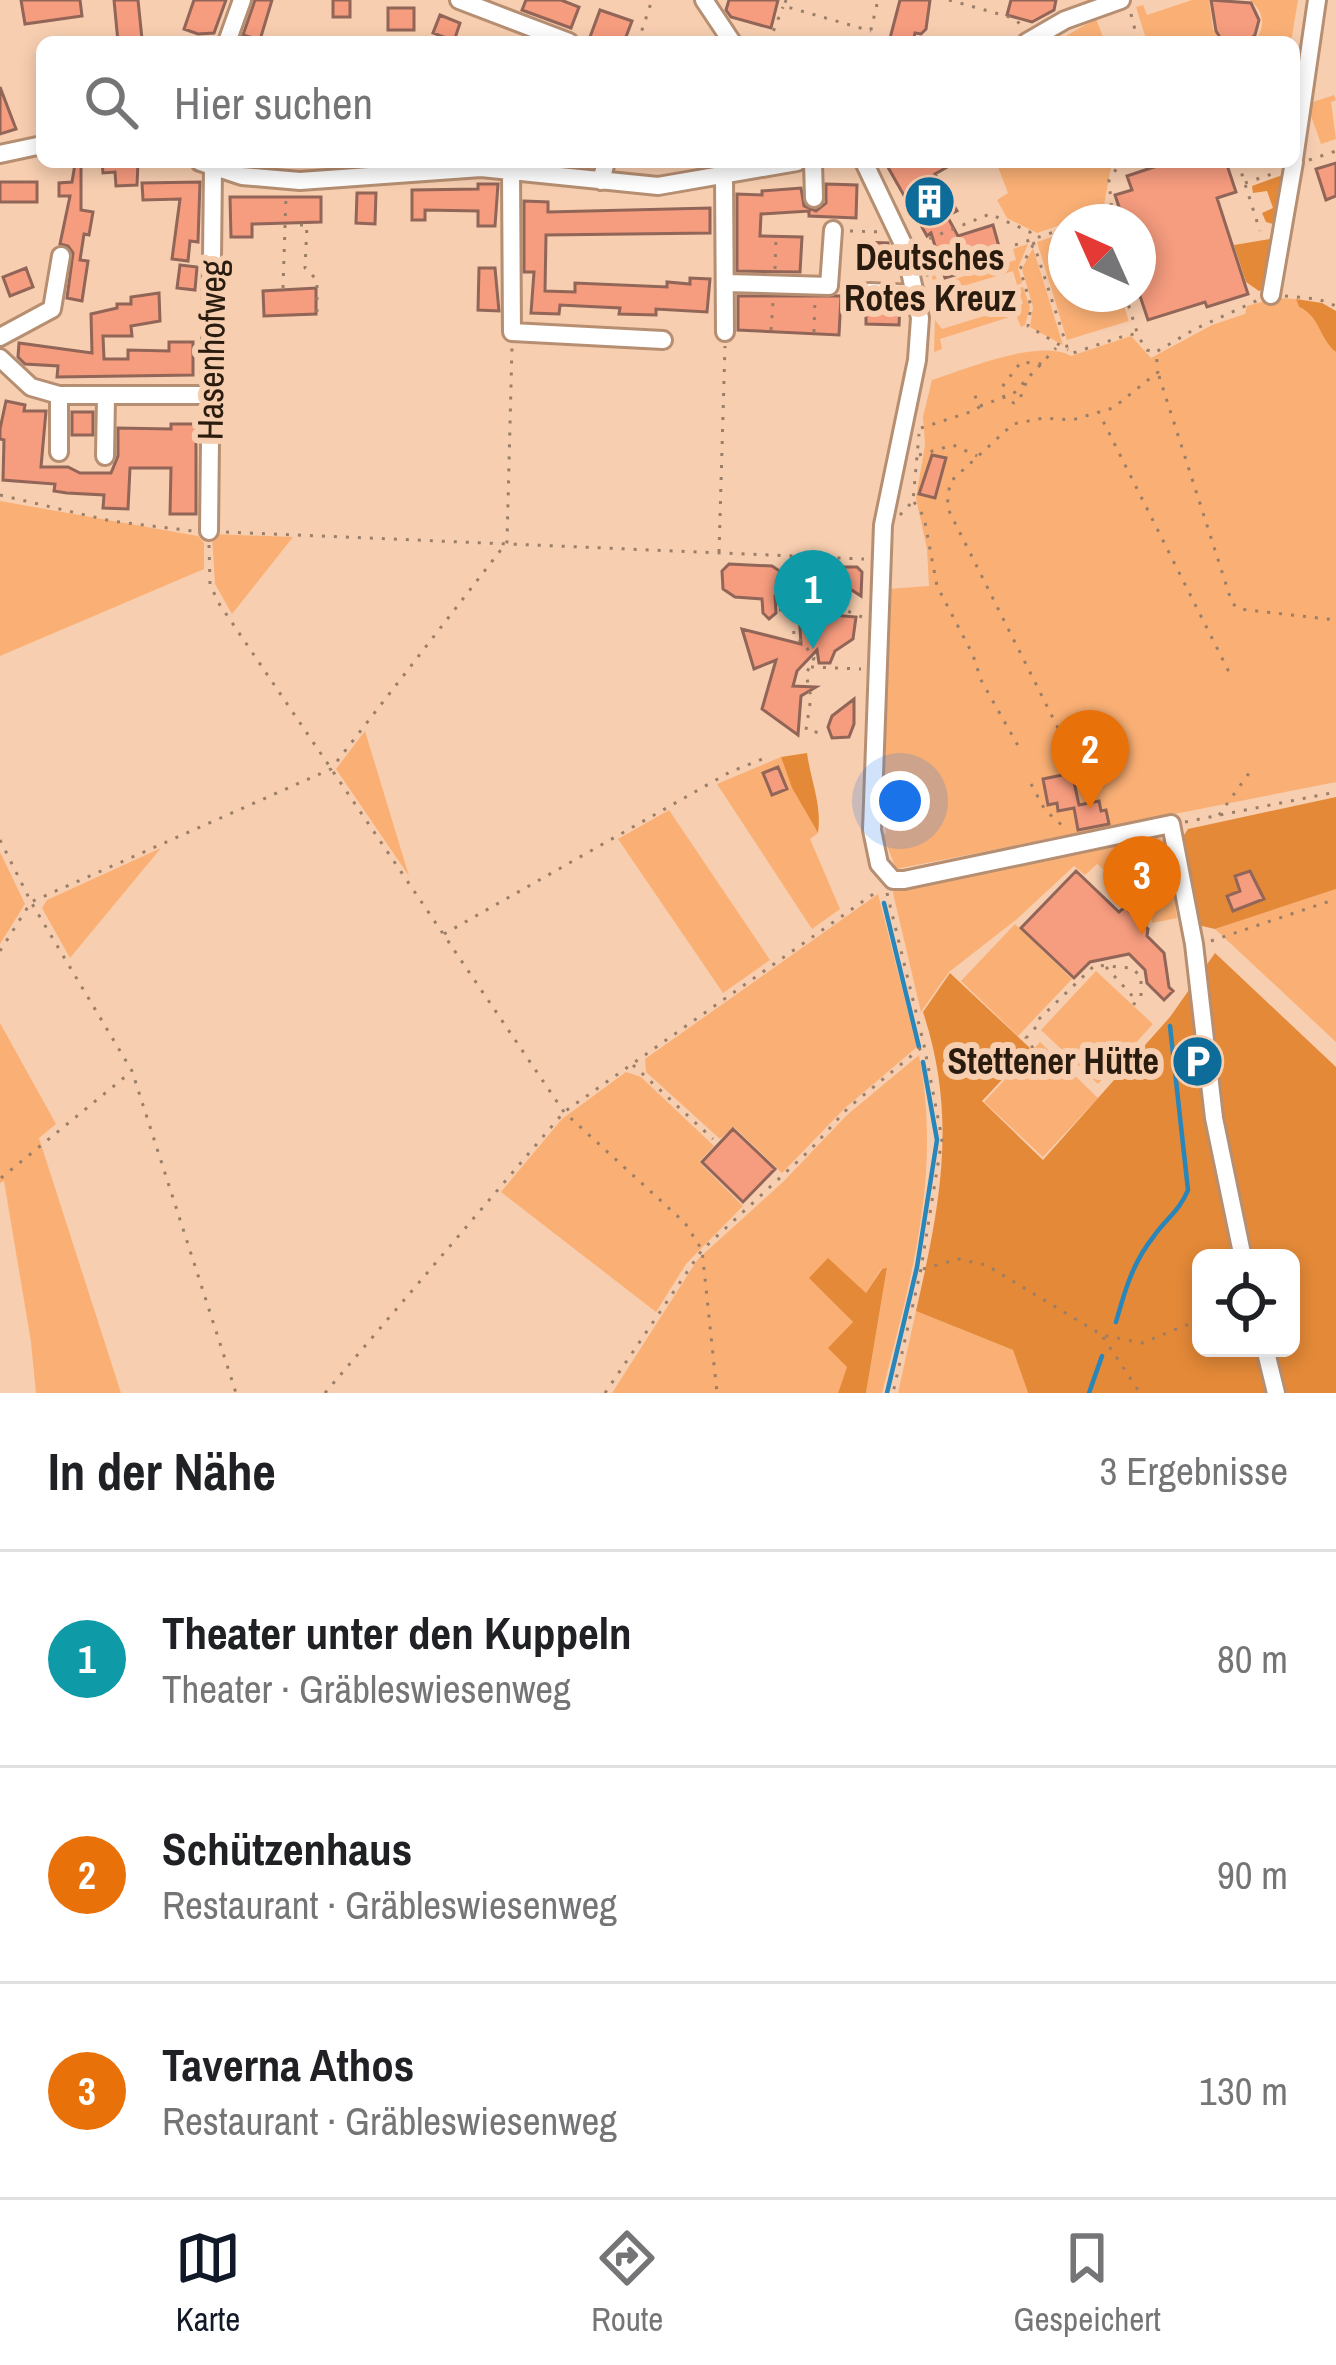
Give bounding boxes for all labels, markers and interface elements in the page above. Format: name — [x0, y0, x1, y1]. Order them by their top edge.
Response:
search box — [36, 36, 1300, 168]
icon: search — [78, 69, 144, 135]
text: Hier suchen — [174, 72, 373, 133]
building icon: Deutsches Rotes Kreuz — [902, 174, 958, 230]
north arrow — [1048, 204, 1156, 312]
place label: Deutsches Rotes Kreuz — [844, 233, 1016, 322]
street label: Hasenhofweg — [185, 259, 237, 441]
pin: 1 — [774, 550, 852, 649]
pin: 2 — [1051, 710, 1129, 809]
your location — [870, 771, 930, 831]
pin: 3 — [1103, 836, 1181, 935]
parking icon: Stettener Hütte — [1170, 1033, 1226, 1089]
place label: Stettener Hütte — [947, 1037, 1159, 1085]
map controls — [1192, 1249, 1300, 1357]
button: locate — [1192, 1249, 1300, 1357]
text: In der Nähe — [48, 1437, 276, 1506]
text: 3 Ergebnisse — [1100, 1445, 1288, 1497]
text: Theater unter den Kuppeln — [162, 1602, 632, 1663]
text: 1 — [78, 1633, 96, 1685]
text: 80 m — [1217, 1633, 1288, 1685]
text: Theater · Gräbleswiesenweg — [162, 1663, 571, 1715]
text: Schützenhaus — [162, 1818, 412, 1879]
text: 2 — [78, 1849, 96, 1901]
text: 90 m — [1217, 1849, 1288, 1901]
text: Restaurant · Gräbleswiesenweg — [162, 1879, 617, 1931]
text: Taverna Athos — [162, 2034, 414, 2095]
text: 3 — [78, 2065, 96, 2117]
text: 130 m — [1199, 2065, 1288, 2117]
text: Restaurant · Gräbleswiesenweg — [162, 2095, 617, 2147]
tab: Karte — [175, 2225, 241, 2341]
tab: Route — [591, 2225, 663, 2341]
tab: Gespeichert — [1013, 2225, 1161, 2341]

